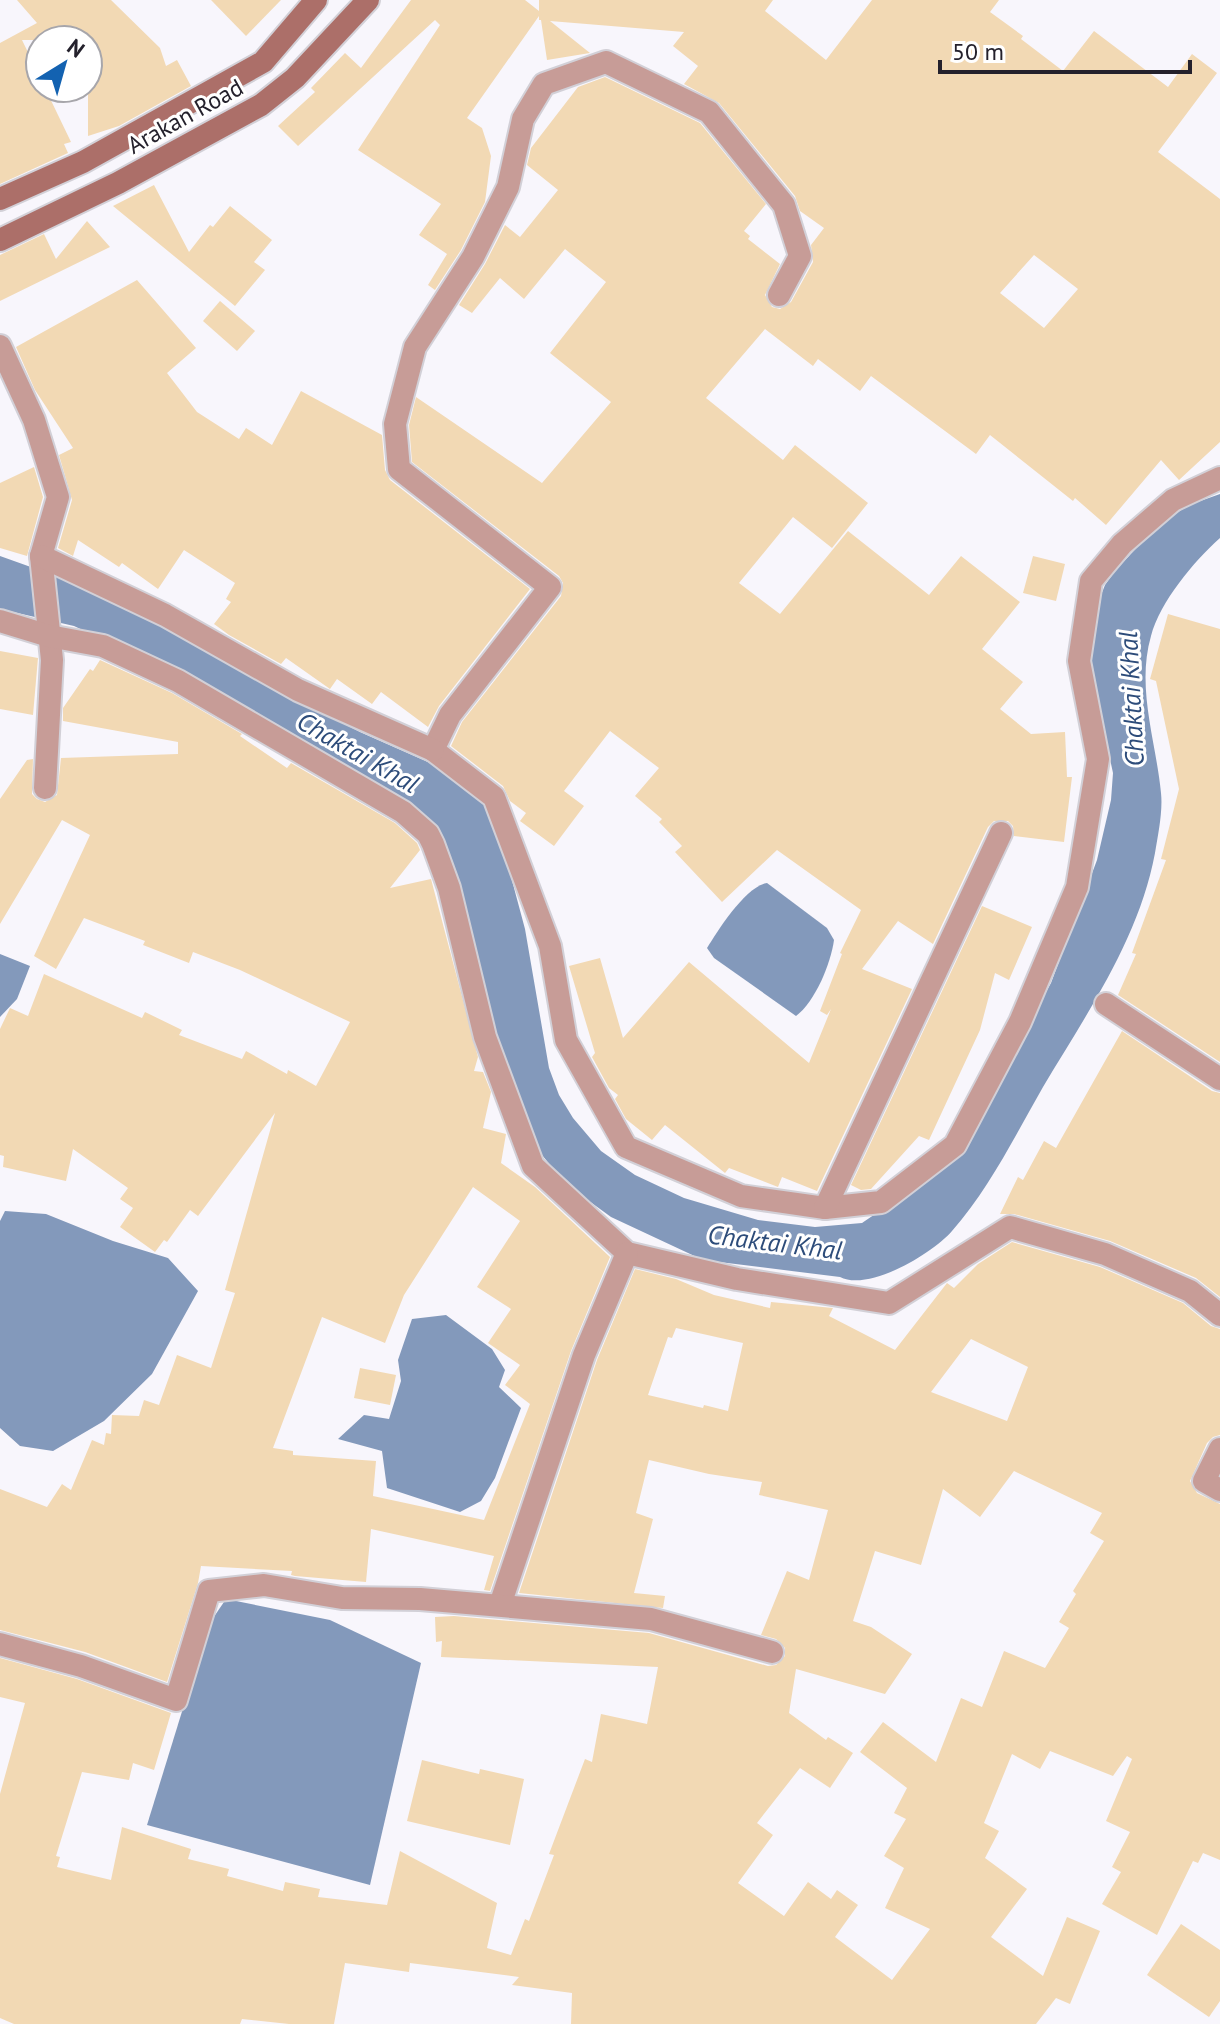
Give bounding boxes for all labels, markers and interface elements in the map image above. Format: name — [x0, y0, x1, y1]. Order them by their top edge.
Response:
north arrow — [24, 24, 104, 104]
scale bar — [940, 24, 1190, 74]
text: N — [62, 32, 90, 64]
text: 50 m — [952, 36, 1004, 67]
street label: Arakan Road — [122, 71, 248, 161]
water label: Chaktai Khal — [1111, 631, 1151, 767]
water label: Chaktai Khal — [291, 704, 425, 800]
water label: Chaktai Khal — [706, 1217, 844, 1267]

